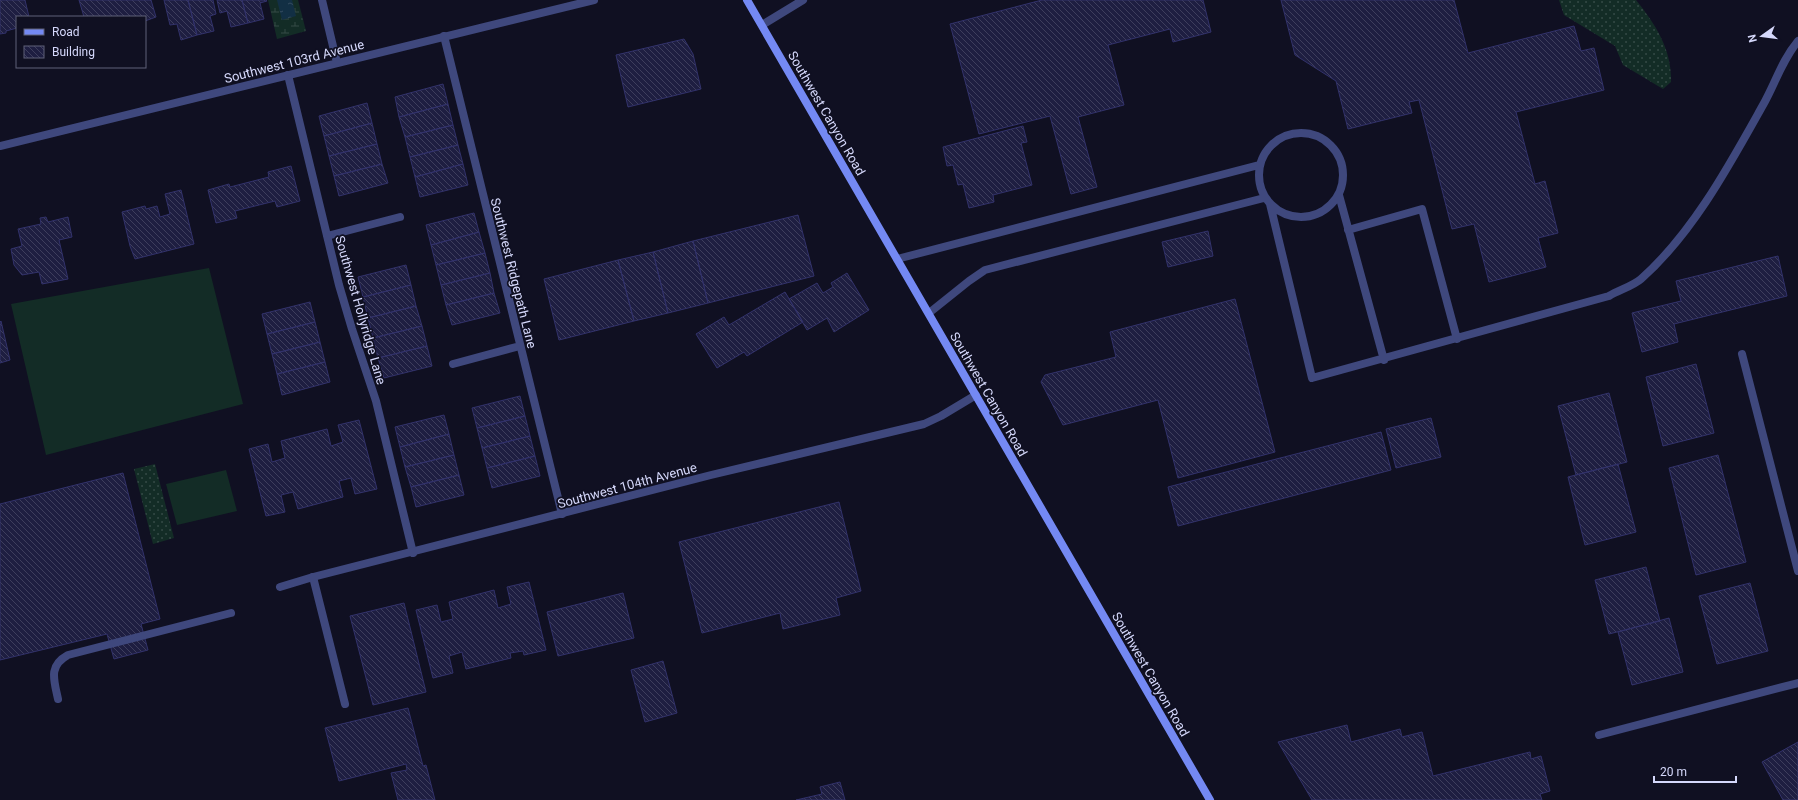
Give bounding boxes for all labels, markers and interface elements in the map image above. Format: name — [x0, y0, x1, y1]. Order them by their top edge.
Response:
legend — [16, 16, 146, 68]
north arrow — [1742, 16, 1782, 56]
text: Road — [52, 25, 80, 39]
text: N — [1745, 33, 1760, 44]
street label: Southwest 103rd Avenue — [223, 37, 366, 86]
text: Building — [52, 45, 95, 59]
street label: Southwest Canyon Road — [785, 48, 868, 178]
street label: Southwest Ridgepath Lane — [488, 196, 539, 350]
street label: Southwest Hollyridge Lane — [332, 234, 389, 386]
street label: Southwest Canyon Road — [947, 329, 1030, 459]
street label: Southwest 104th Avenue — [556, 460, 699, 511]
street label: Southwest Canyon Road — [1109, 609, 1192, 739]
scale bar — [1654, 758, 1736, 784]
text: 20 m — [1660, 765, 1687, 779]

